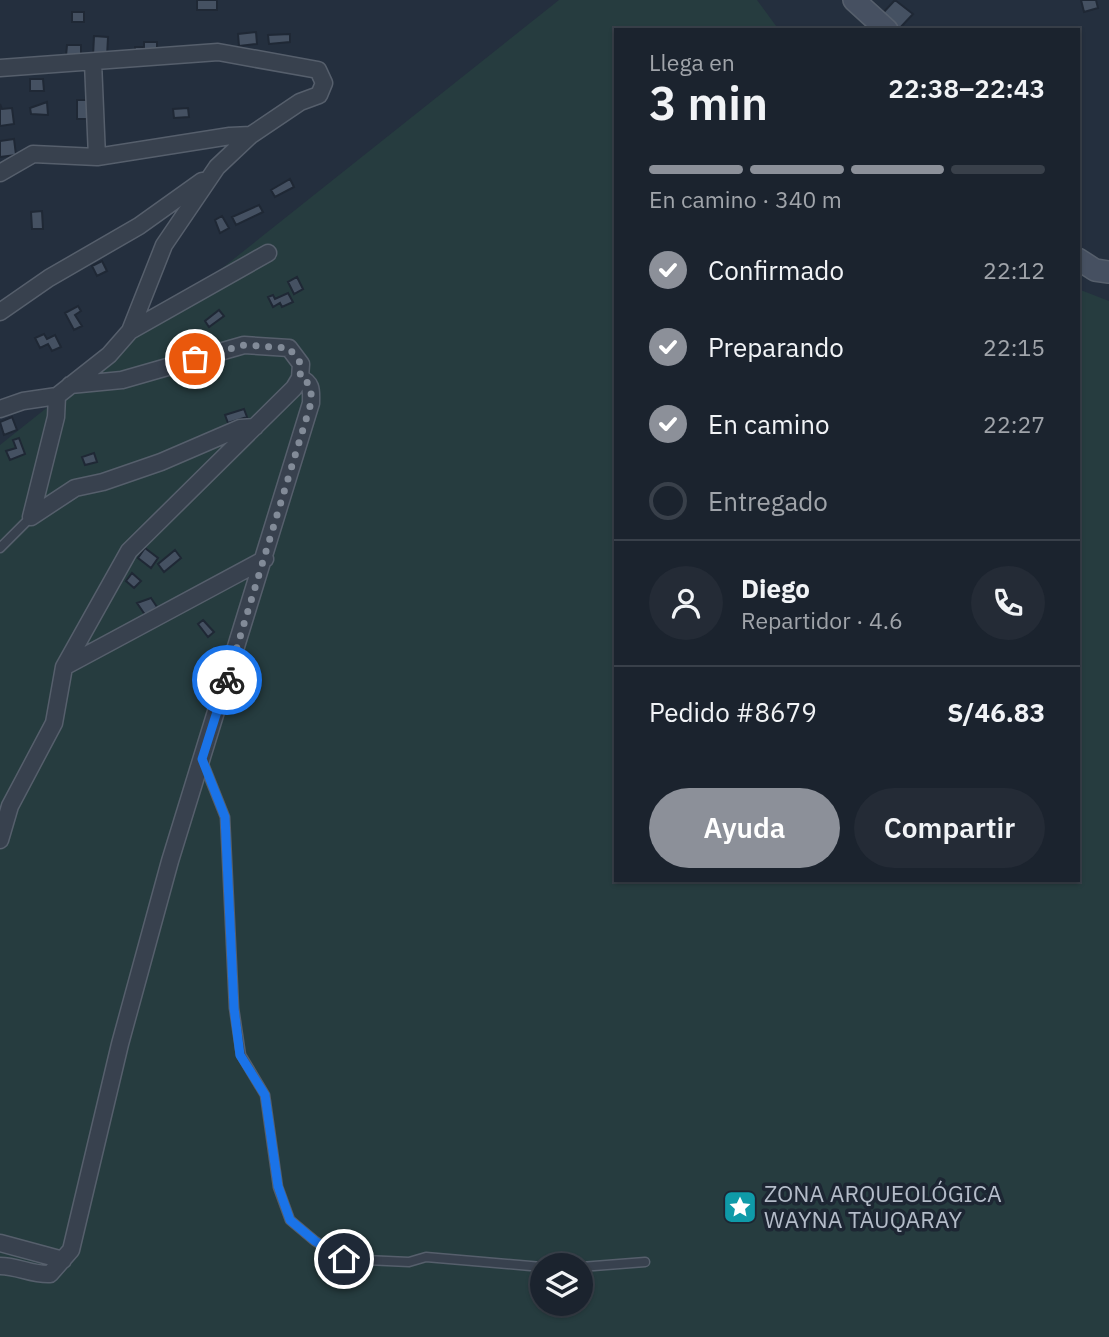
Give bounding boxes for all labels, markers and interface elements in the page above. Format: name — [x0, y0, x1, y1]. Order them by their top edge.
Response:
text: Llega en — [649, 47, 735, 77]
text: 22:38–22:43 — [888, 71, 1045, 105]
text: 3 min — [649, 73, 768, 133]
text: En camino · 340 m — [649, 184, 842, 214]
icon: check — [649, 251, 687, 289]
text: Confirmado — [708, 253, 844, 287]
text: 22:12 — [983, 255, 1045, 285]
icon: check — [649, 328, 687, 366]
pin — [165, 329, 225, 389]
text: Preparando — [708, 330, 844, 364]
text: 22:15 — [983, 332, 1045, 362]
icon: bag — [176, 340, 214, 378]
icon: check — [649, 405, 687, 443]
text: En camino — [708, 407, 830, 441]
text: 22:27 — [983, 409, 1045, 439]
text: Entregado — [708, 484, 828, 518]
button: person — [649, 566, 723, 640]
button: phone — [971, 566, 1045, 640]
text: Diego — [741, 571, 810, 605]
text: Repartidor · 4.6 — [741, 605, 903, 635]
courier — [192, 645, 262, 715]
icon: bike — [208, 661, 246, 699]
text: Pedido #8679 — [649, 695, 817, 729]
text: S/46.83 — [947, 695, 1045, 729]
button: Ayuda — [649, 788, 840, 868]
button: Compartir — [854, 788, 1045, 868]
place label: ZONA ARQUEOLÓGICA WAYNA TAUQARAY — [764, 1178, 1002, 1234]
place icon: ZONA ARQUEOLÓGICA WAYNA TAUQARAY — [721, 1188, 759, 1226]
pin — [314, 1229, 374, 1289]
icon: home — [325, 1240, 363, 1278]
map controls — [530, 1253, 593, 1316]
button: layers — [530, 1253, 593, 1316]

